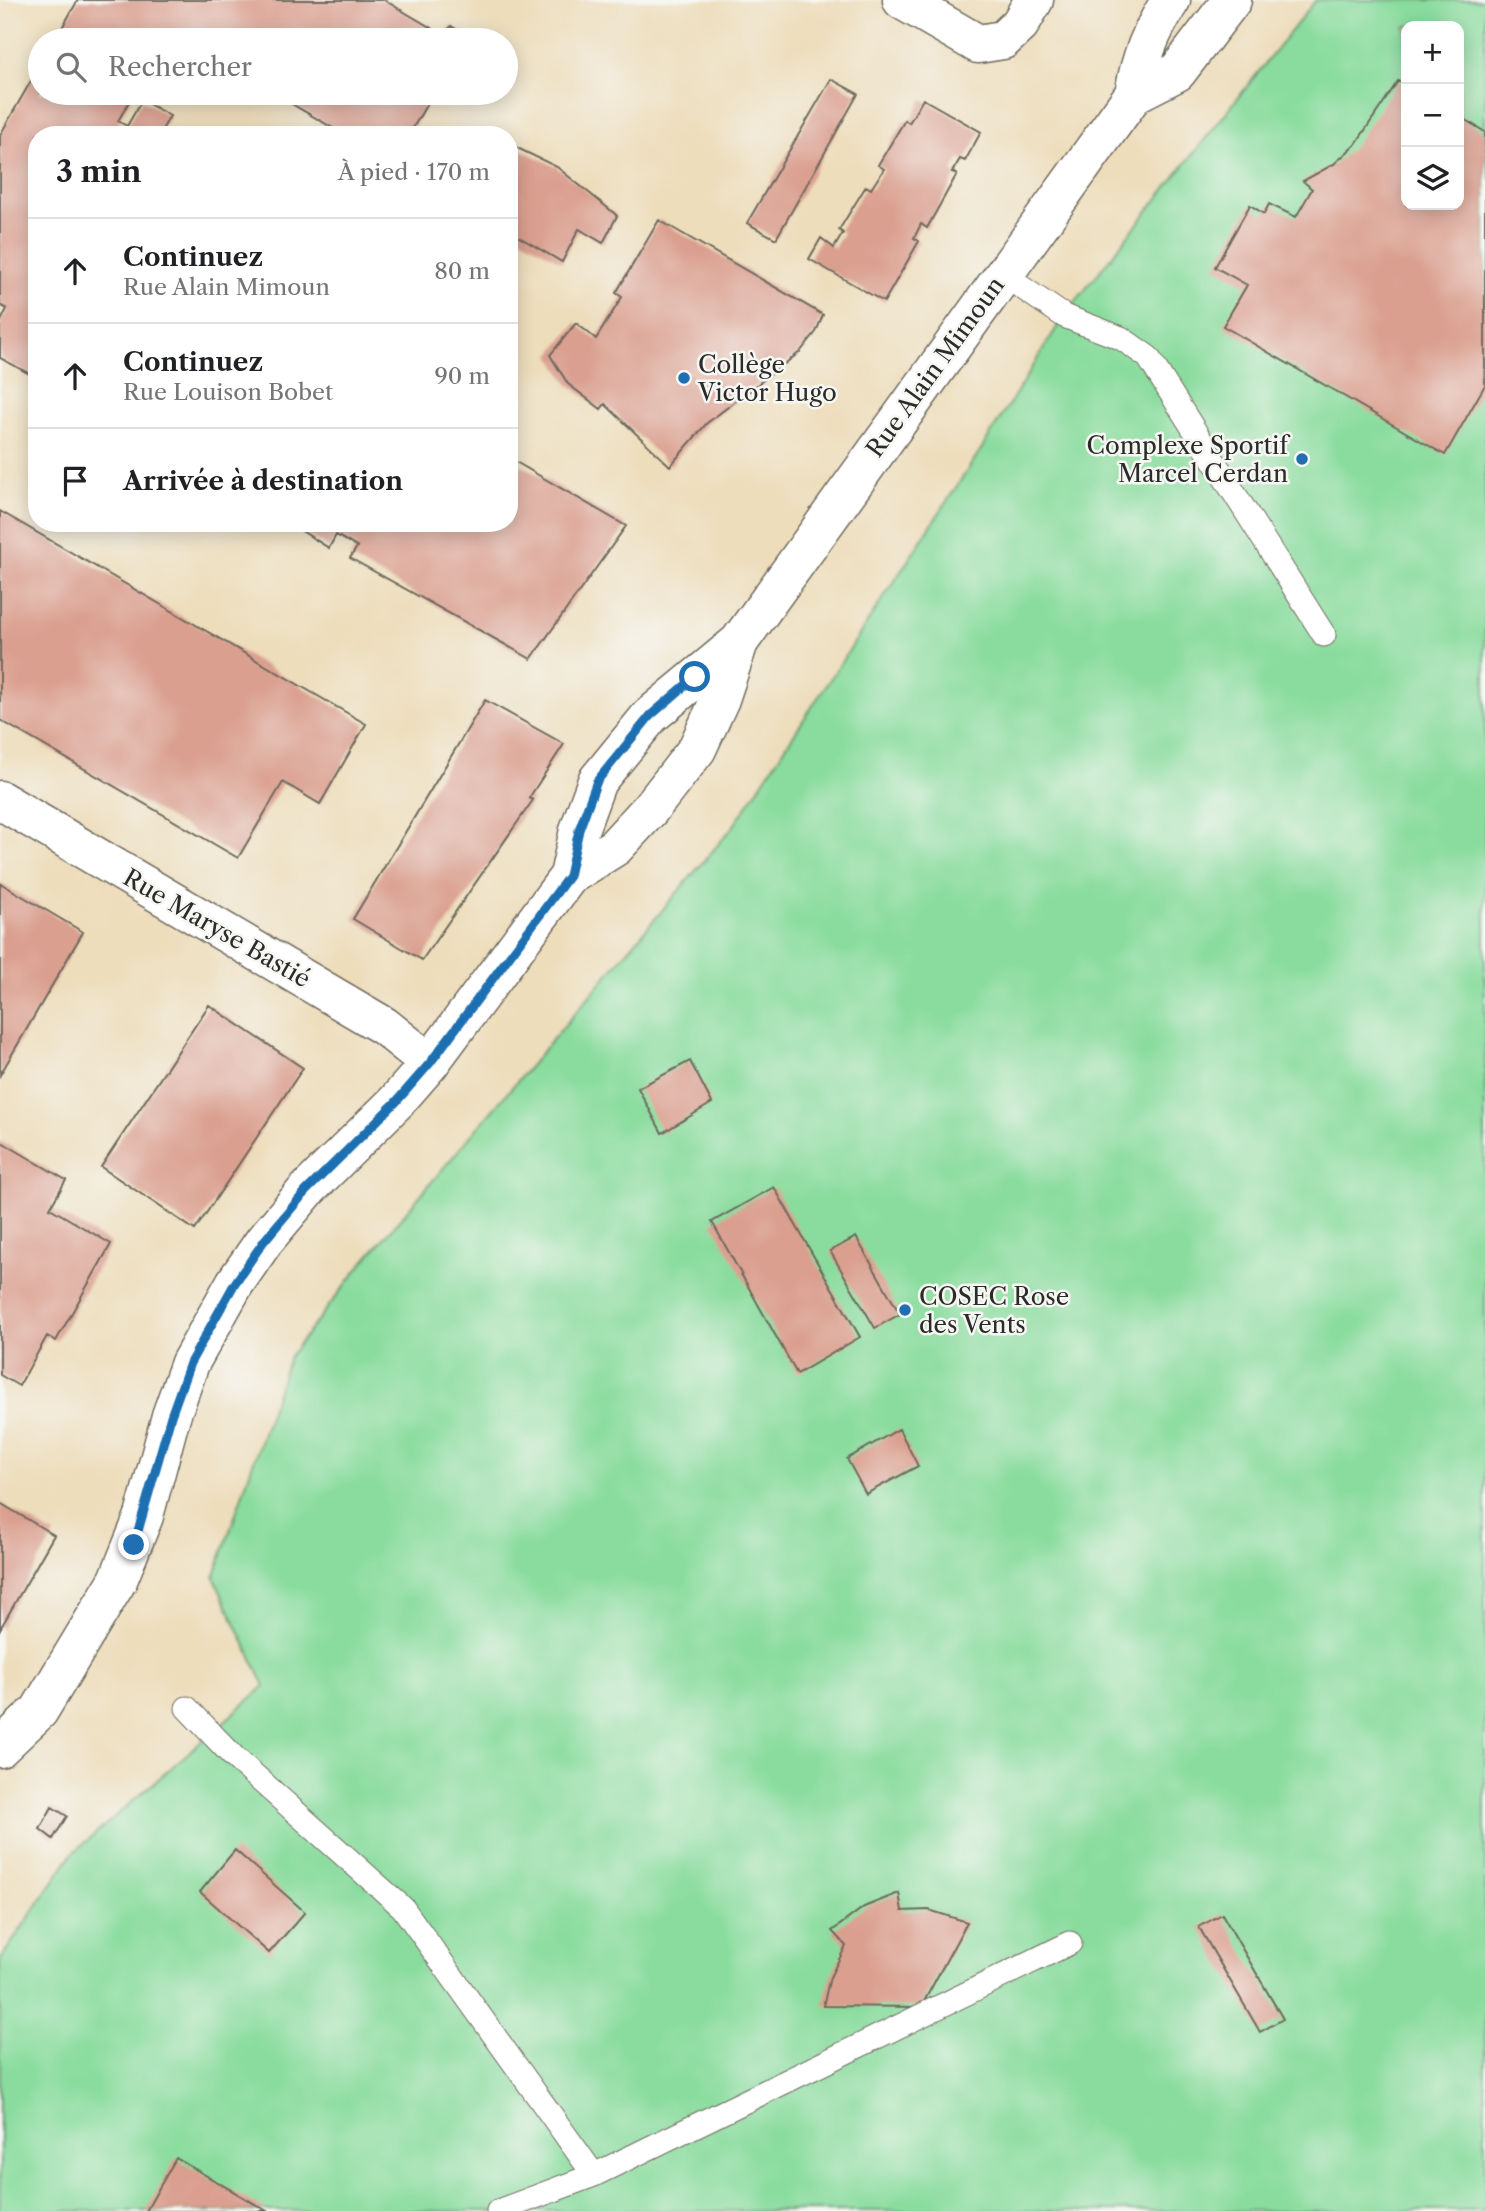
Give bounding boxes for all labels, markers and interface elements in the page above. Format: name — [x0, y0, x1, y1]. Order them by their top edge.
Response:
map controls — [1401, 21, 1464, 210]
button: + — [1401, 21, 1464, 84]
search box — [28, 28, 518, 105]
icon: search — [52, 48, 90, 86]
text: Rechercher — [108, 51, 252, 83]
button: − — [1401, 84, 1464, 147]
button: layers — [1401, 147, 1464, 210]
text: 3 min — [56, 153, 142, 190]
text: À pied · 170 m — [338, 158, 490, 186]
text: Continuez — [123, 241, 263, 273]
icon: ahead — [56, 252, 94, 290]
text: 80 m — [434, 257, 490, 285]
street label: Rue Alain Mimoun — [860, 271, 1010, 463]
text: Rue Alain Mimoun — [123, 273, 330, 301]
text: Continuez — [123, 346, 263, 378]
place label: Collège Victor Hugo — [697, 350, 837, 407]
icon: ahead — [56, 357, 94, 395]
text: 90 m — [434, 362, 490, 390]
marker: Collège Victor Hugo — [676, 370, 692, 386]
text: Rue Louison Bobet — [123, 378, 333, 406]
place label: Complexe Sportif Marcel Cerdan — [1087, 431, 1290, 488]
marker: Complexe Sportif Marcel Cerdan — [1294, 451, 1310, 467]
icon: arrive — [56, 462, 94, 500]
text: Arrivée à destination — [123, 465, 403, 497]
route start — [679, 661, 710, 692]
street label: Rue Maryse Bastié — [118, 863, 316, 993]
place label: COSEC Rose des Vents — [919, 1282, 1069, 1339]
marker: COSEC Rose des Vents — [897, 1302, 913, 1318]
route end — [118, 1529, 149, 1560]

